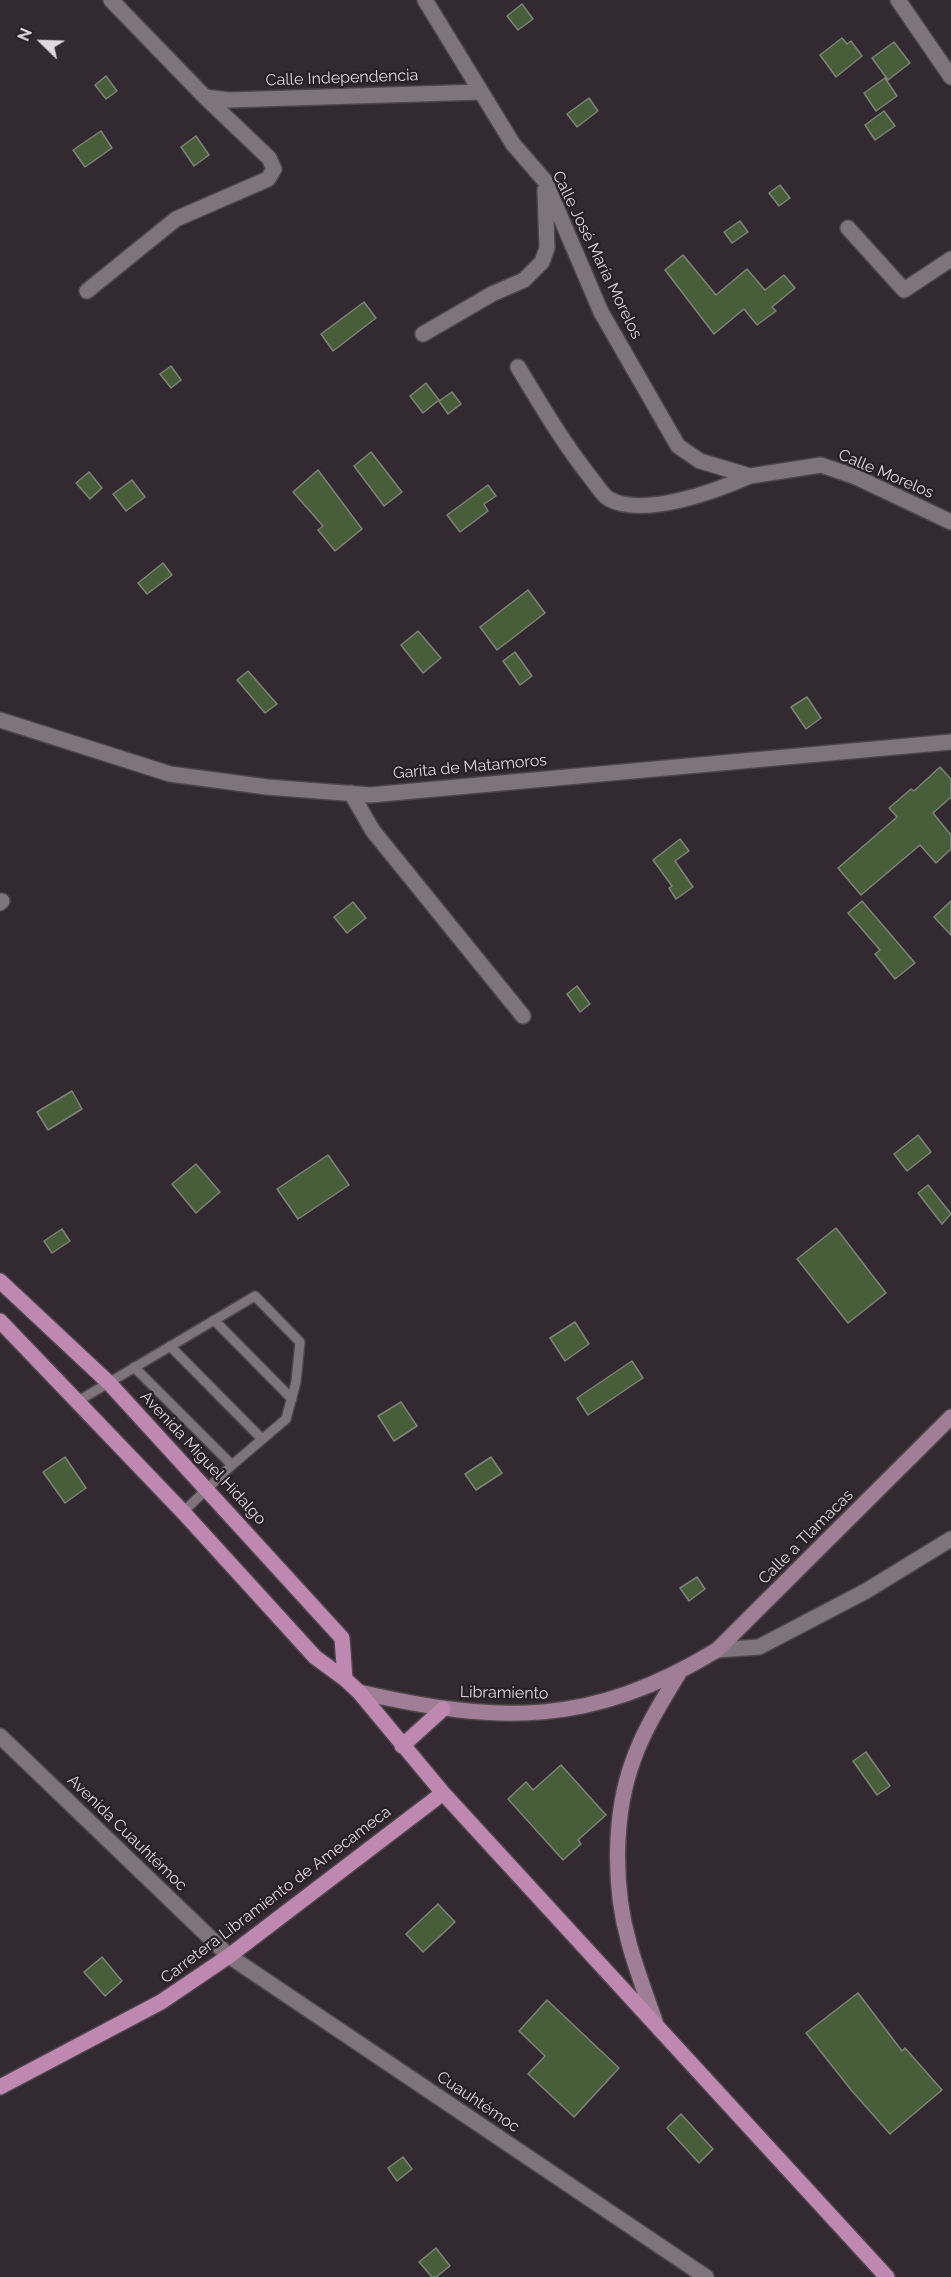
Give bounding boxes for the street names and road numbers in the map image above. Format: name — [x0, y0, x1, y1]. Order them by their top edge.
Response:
street label: Calle Independencia — [265, 66, 419, 90]
street label: Calle José María Morelos — [548, 168, 646, 342]
street label: Calle Morelos — [835, 445, 937, 503]
street label: Garita de Matamoros — [392, 751, 548, 783]
street label: Avenida Miguel Hidalgo — [136, 1387, 270, 1529]
street label: Calle a Tlamacas — [755, 1486, 857, 1588]
street label: Libramiento — [460, 1683, 548, 1703]
street label: Avenida Cuauhtémoc — [63, 1771, 191, 1895]
street label: Carretera Libramiento de Amecameca — [157, 1802, 395, 1988]
street label: Cuauhtémoc — [433, 2067, 523, 2137]

